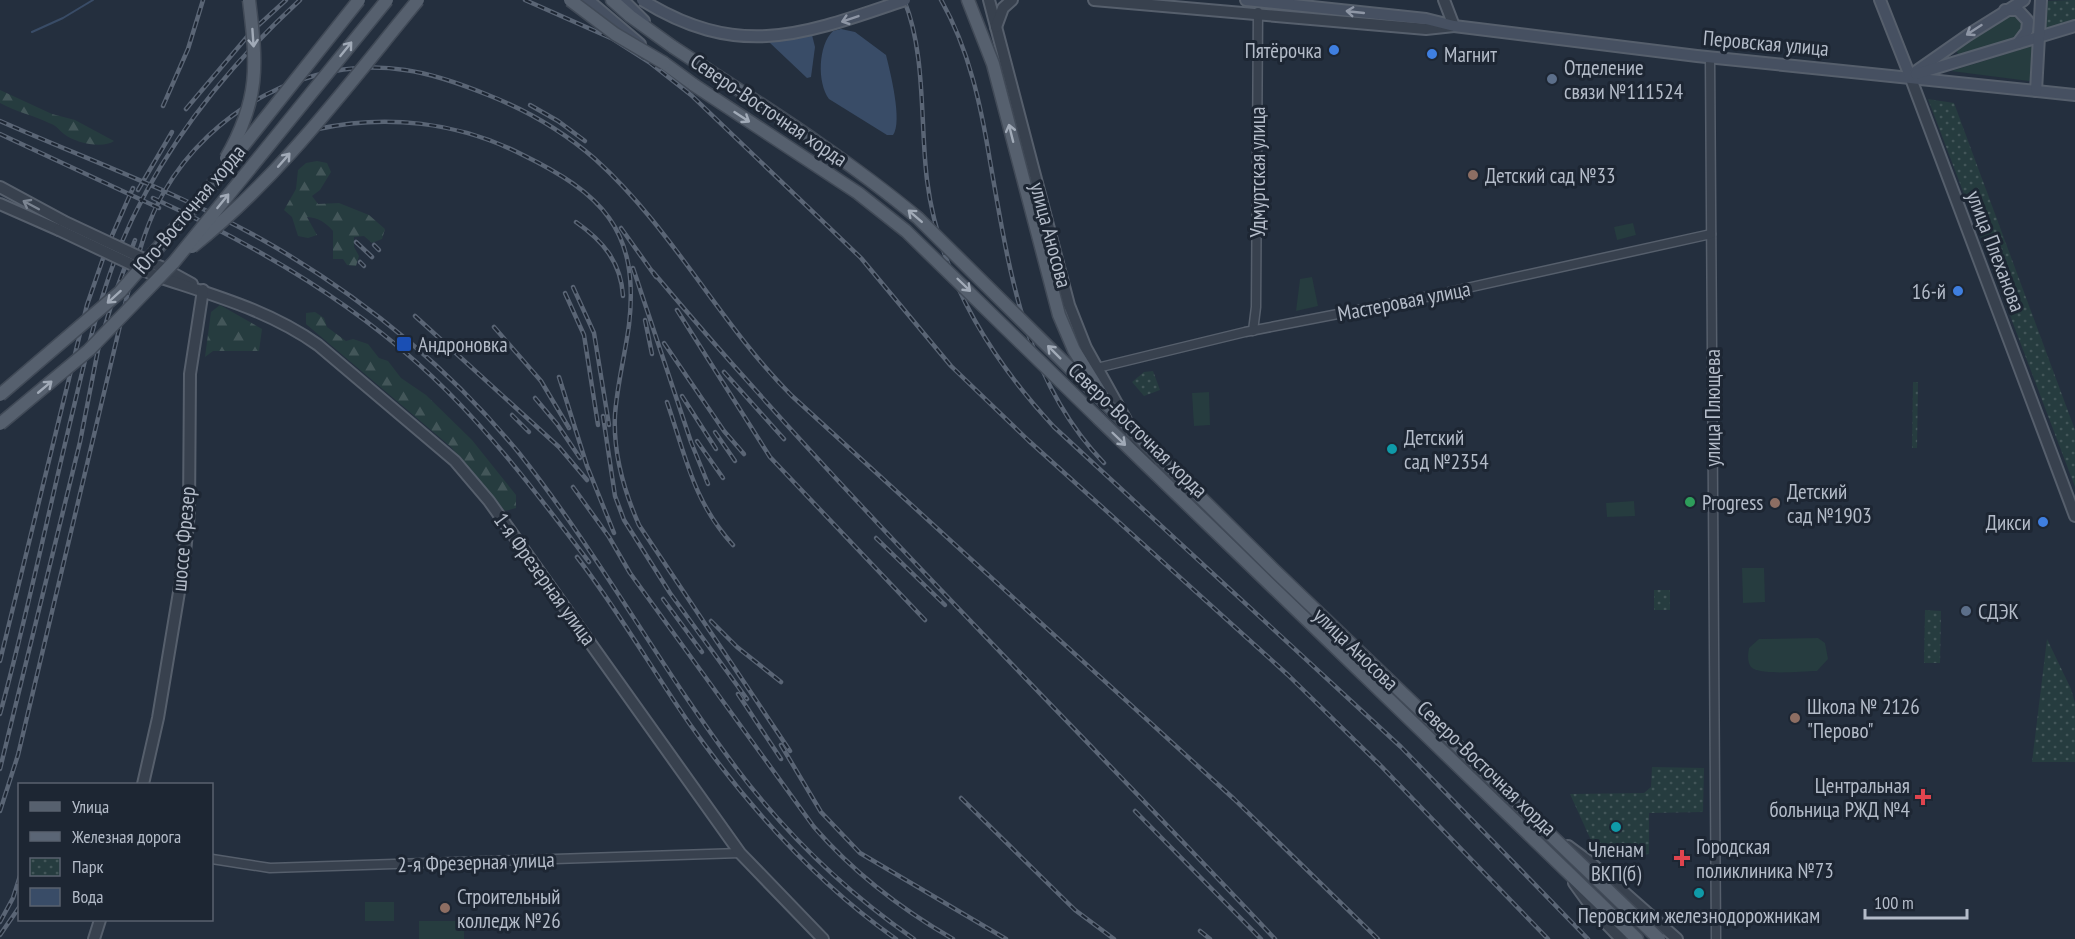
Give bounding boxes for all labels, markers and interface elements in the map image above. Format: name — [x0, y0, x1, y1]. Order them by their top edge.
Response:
one-way arrow — [1346, 6, 1366, 17]
one-way arrow — [841, 15, 860, 26]
street label: Перовская улица — [1702, 24, 1830, 62]
one-way arrow — [1966, 25, 1983, 37]
one-way arrow — [248, 27, 259, 47]
place label: Пятёрочка — [1245, 37, 1322, 64]
place label: Магнит — [1444, 41, 1497, 68]
one-way arrow — [340, 42, 353, 58]
marker: Пятёрочка — [1327, 43, 1341, 57]
marker: Магнит — [1425, 47, 1439, 61]
street label: Северо-Восточная хорда — [685, 48, 853, 172]
place label: Отделение связи №111524 — [1564, 54, 1684, 105]
marker: Отделение связи №111524 — [1545, 72, 1559, 86]
street label: Удмуртская улица — [1244, 107, 1271, 237]
one-way arrow — [733, 112, 750, 124]
one-way arrow — [1005, 123, 1017, 142]
street label: Юго-Восточная хорда — [127, 139, 251, 279]
one-way arrow — [278, 152, 291, 168]
place label: Детский сад №33 — [1485, 162, 1615, 189]
marker: Детский сад №33 — [1466, 168, 1480, 182]
street label: улица Аносова — [1024, 179, 1078, 291]
street label: улица Плеханова — [1961, 187, 2031, 315]
one-way arrow — [217, 193, 230, 209]
one-way arrow — [23, 199, 40, 211]
one-way arrow — [907, 209, 922, 223]
street label: Мастеровая улица — [1335, 275, 1473, 327]
one-way arrow — [956, 278, 971, 293]
place label: 16-й — [1912, 278, 1946, 305]
marker: 16-й — [1951, 284, 1965, 298]
one-way arrow — [106, 290, 121, 304]
place label: Андроновка — [418, 331, 508, 358]
marker: Андроновка — [395, 335, 413, 353]
one-way arrow — [1047, 344, 1062, 359]
street label: улица Плющева — [1699, 349, 1726, 467]
street label: Северо-Восточная хорда — [1063, 357, 1213, 503]
one-way arrow — [37, 380, 53, 393]
place label: Детский сад №2354 — [1404, 424, 1489, 475]
one-way arrow — [1111, 431, 1126, 446]
marker: Детский сад №2354 — [1385, 442, 1399, 456]
place label: Детский сад №1903 — [1787, 478, 1872, 529]
street label: шоссе Фрезер — [165, 485, 201, 593]
place label: Progress — [1702, 489, 1763, 516]
marker: Progress — [1683, 495, 1697, 509]
marker: Детский сад №1903 — [1768, 496, 1782, 510]
street label: 1-я Фрезерная улица — [488, 507, 602, 651]
place label: Дикси — [1986, 509, 2031, 536]
marker: Дикси — [2036, 515, 2050, 529]
place label: СДЭК — [1978, 598, 2019, 625]
street label: улица Аносова — [1308, 602, 1404, 696]
marker: СДЭК — [1959, 604, 1973, 618]
place label: Школа № 2126 "Перово" — [1807, 693, 1920, 744]
street label: Северо-Восточная хорда — [1412, 695, 1562, 841]
marker: Школа № 2126 "Перово" — [1788, 711, 1802, 725]
place label: Центральная больница РЖД №4 — [1769, 772, 1911, 823]
legend — [18, 783, 213, 921]
marker: Центральная больница РЖД №4 — [1914, 788, 1932, 806]
text: Улица — [72, 795, 109, 818]
marker: Членам ВКП(б) — [1609, 820, 1623, 834]
text: Железная дорога — [71, 825, 181, 848]
place label: Городская поликлиника №73 — [1696, 833, 1834, 884]
place label: Членам ВКП(б) — [1588, 836, 1644, 887]
street label: 2-я Фрезерная улица — [397, 846, 555, 878]
marker: Городская поликлиника №73 — [1673, 849, 1691, 867]
text: Парк — [72, 855, 103, 878]
scale bar — [1865, 882, 1967, 920]
place label: Строительный колледж №26 — [457, 883, 561, 934]
text: Вода — [72, 885, 103, 908]
marker: Перовским железнодорожникам — [1692, 886, 1706, 900]
text: 100 m — [1874, 891, 1914, 914]
marker: Строительный колледж №26 — [438, 901, 452, 915]
place label: Перовским железнодорожникам — [1578, 902, 1820, 929]

